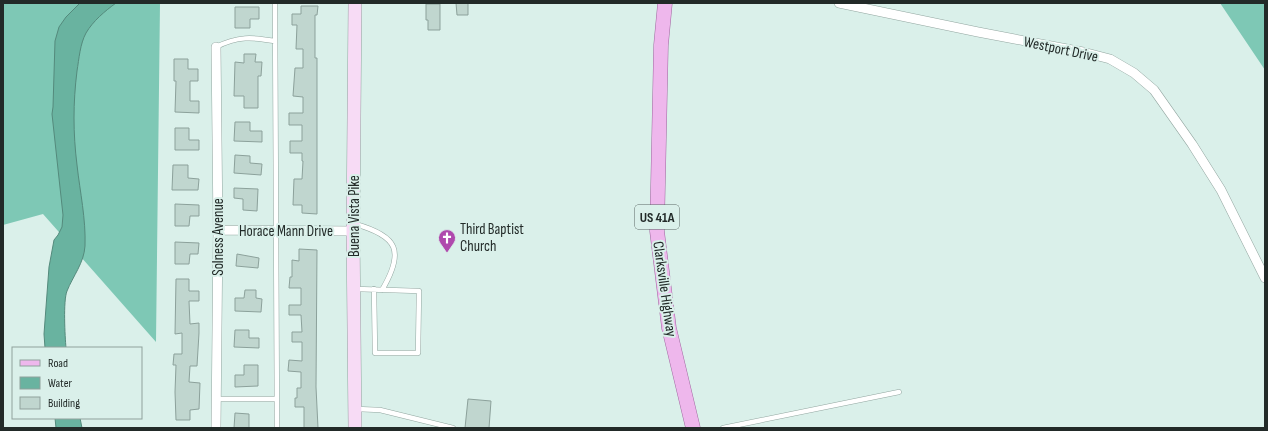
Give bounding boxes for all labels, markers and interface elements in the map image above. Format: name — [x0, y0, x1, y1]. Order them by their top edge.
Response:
street label: Westport Drive — [1022, 32, 1100, 67]
street label: Buena Vista Pike — [345, 175, 364, 257]
street label: Solness Avenue — [209, 198, 228, 276]
road number: US 41A — [635, 205, 679, 229]
place label: Third Baptist Church — [460, 220, 524, 256]
street label: Horace Mann Drive — [239, 222, 333, 241]
church icon: Third Baptist Church — [437, 228, 457, 253]
street label: Clarksville Highway — [648, 240, 681, 338]
legend — [12, 347, 142, 419]
text: Road — [48, 356, 68, 371]
text: Water — [48, 376, 72, 391]
text: Building — [48, 396, 80, 411]

